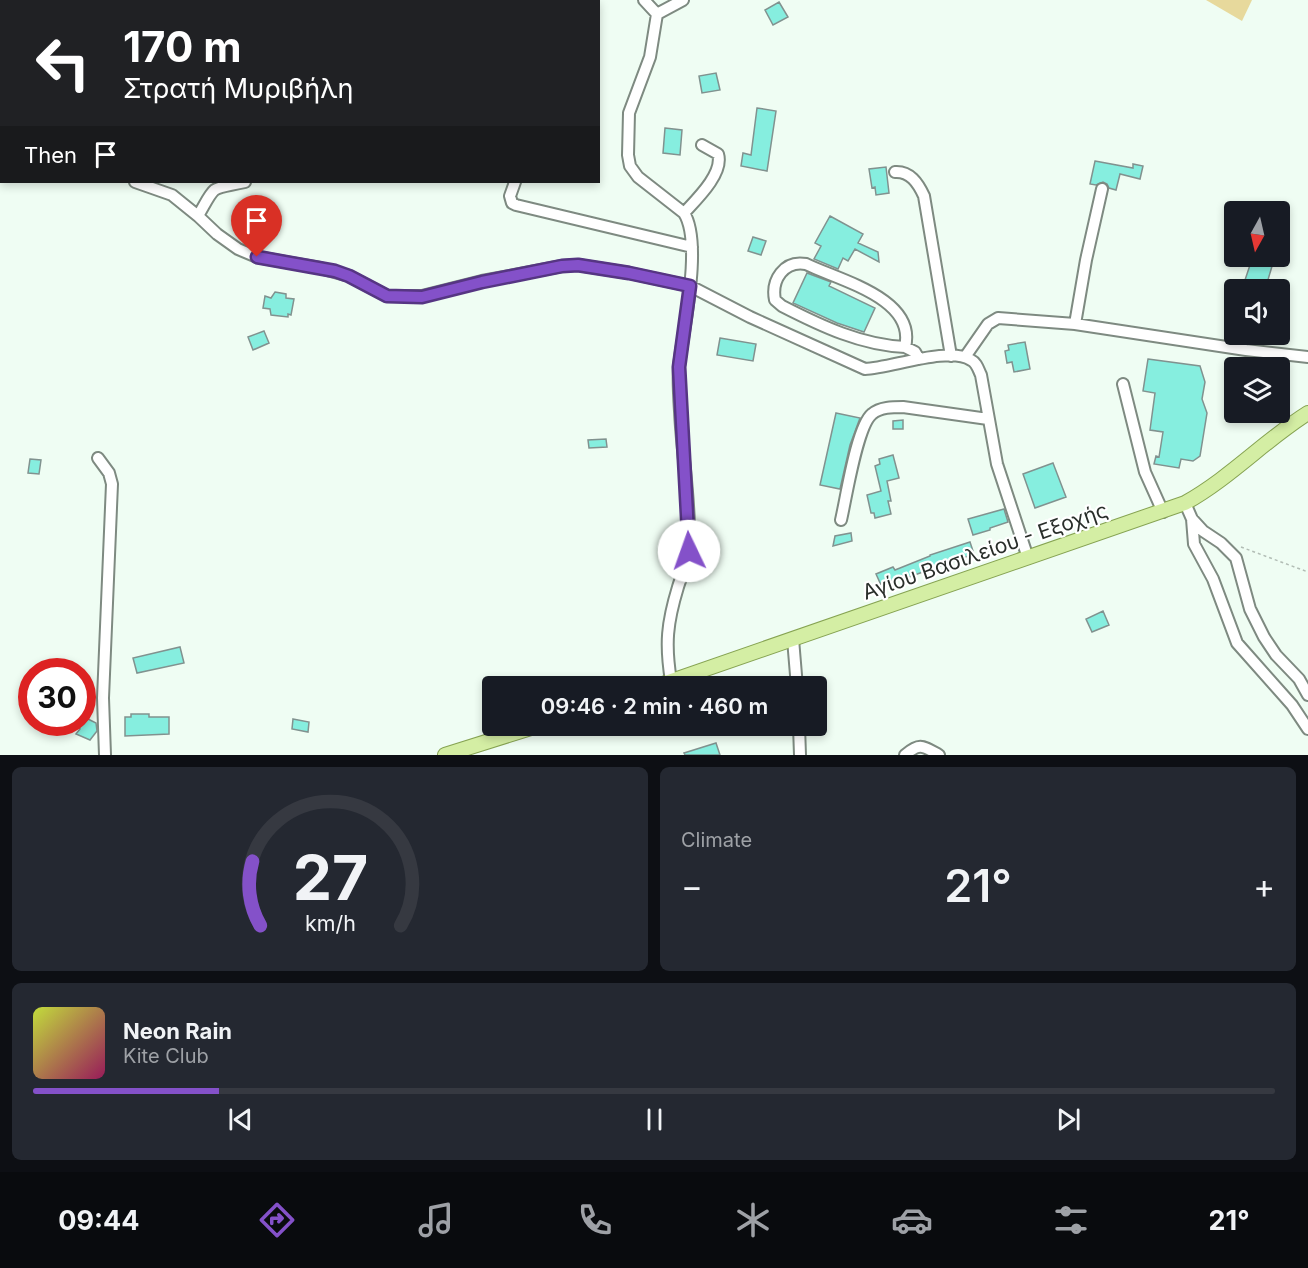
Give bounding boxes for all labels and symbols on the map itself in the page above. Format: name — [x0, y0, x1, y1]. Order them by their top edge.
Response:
pin — [231, 195, 282, 257]
north arrow — [1224, 201, 1290, 267]
street label: Αγίου Βασιλείου - Εξοχής — [859, 497, 1111, 605]
position arrow — [657, 519, 721, 583]
speed limit sign: 30 — [18, 658, 96, 736]

